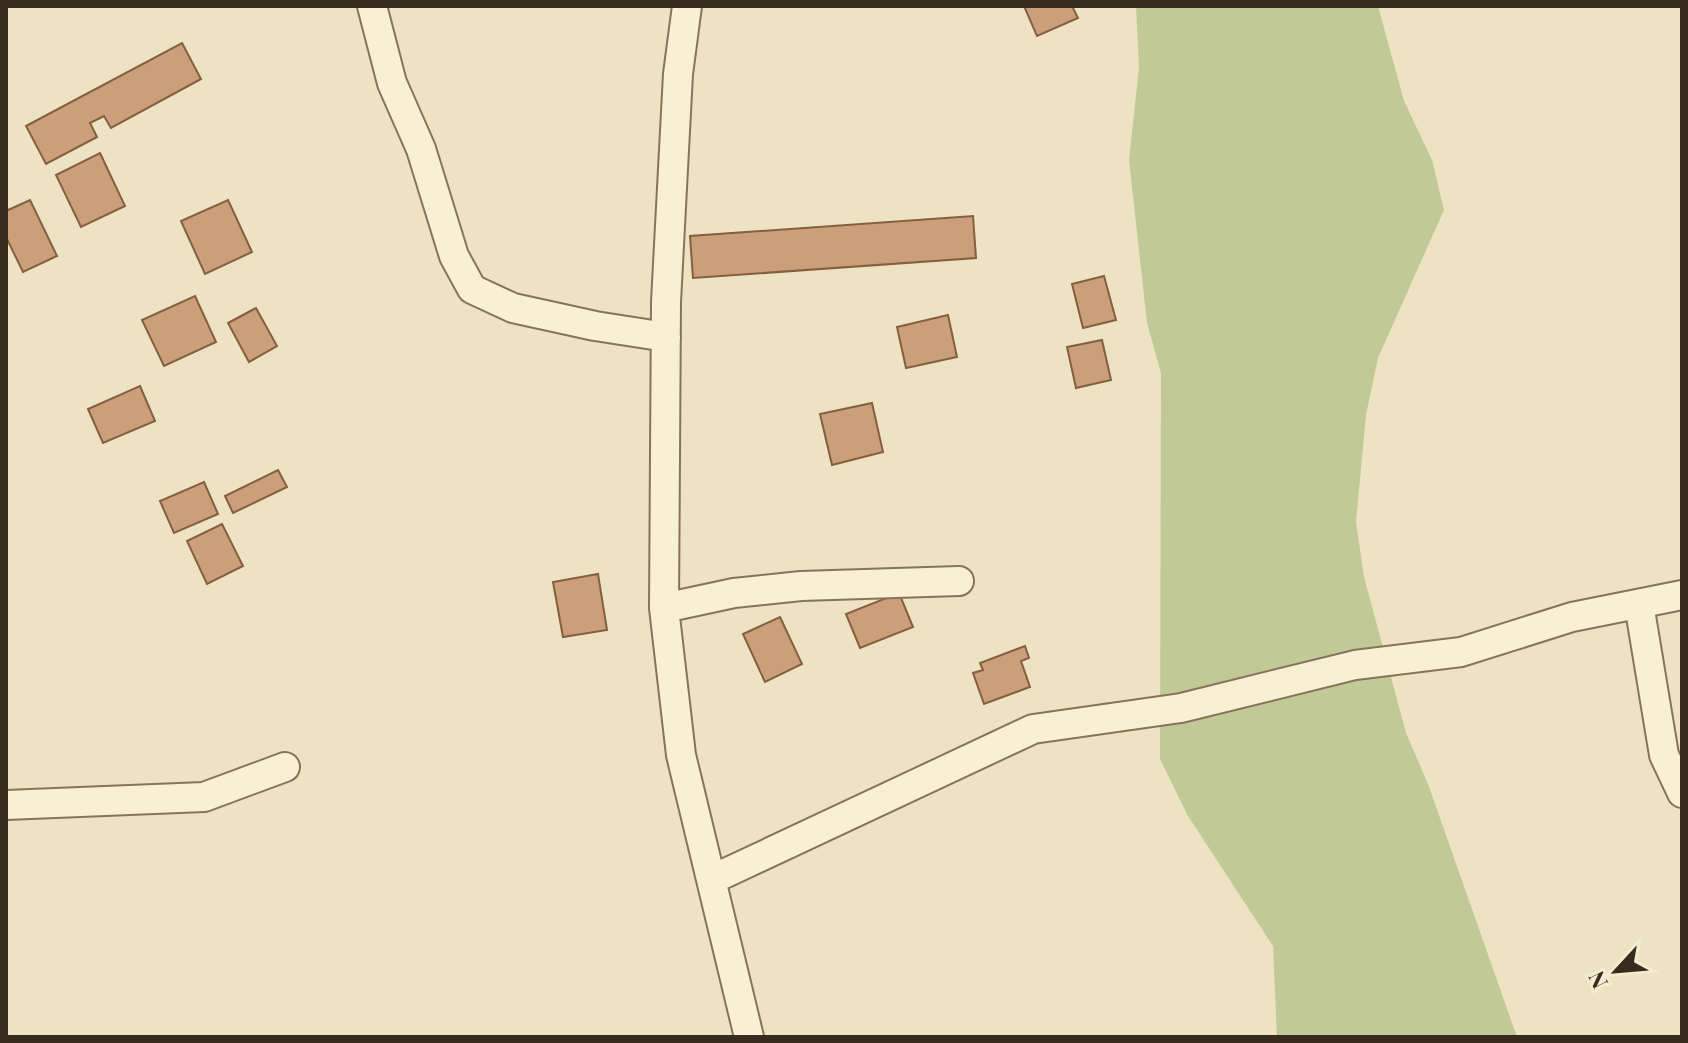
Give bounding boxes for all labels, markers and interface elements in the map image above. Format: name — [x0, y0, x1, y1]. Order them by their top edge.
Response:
north arrow — [1576, 931, 1656, 1011]
text: N — [1580, 966, 1614, 994]

